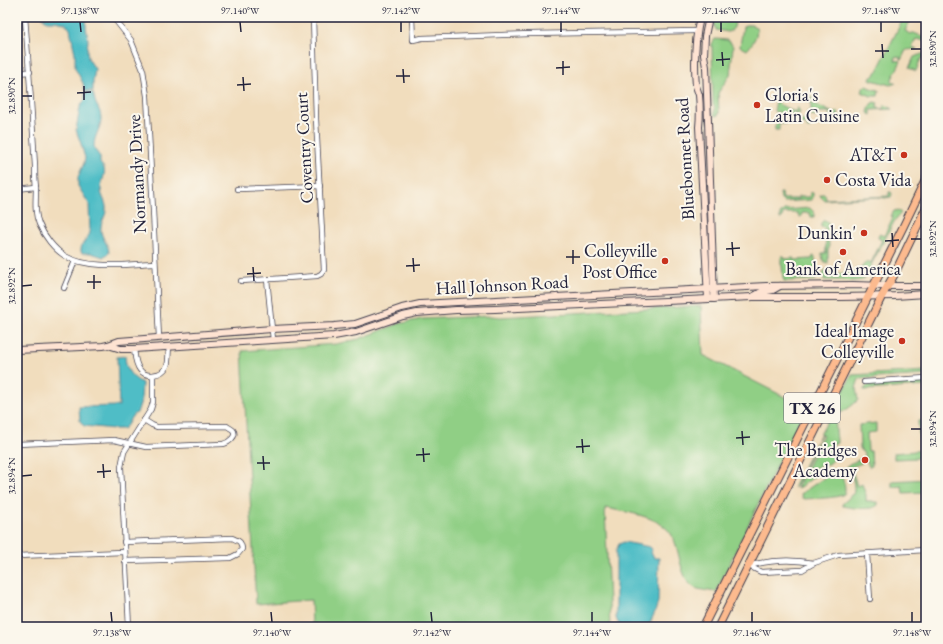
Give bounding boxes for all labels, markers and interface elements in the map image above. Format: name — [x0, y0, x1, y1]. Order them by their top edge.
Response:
text: 97.138°W — [61, 4, 100, 17]
text: 97.140°W — [221, 4, 260, 17]
text: 97.142°W — [382, 4, 421, 17]
text: 97.144°W — [542, 4, 581, 17]
text: 97.146°W — [702, 4, 741, 17]
text: 97.148°W — [862, 4, 901, 17]
text: 32.890°N — [926, 30, 939, 68]
text: 32.890°N — [5, 77, 18, 115]
place label: Gloria's Latin Cuisine — [765, 83, 859, 127]
street label: Coventry Court — [289, 91, 318, 204]
street label: Bluebonnet Road — [670, 96, 699, 221]
marker: Gloria's Latin Cuisine — [752, 100, 762, 110]
street label: Normandy Drive — [122, 114, 151, 234]
place label: AT&T — [849, 143, 897, 166]
marker: AT&T — [899, 150, 909, 160]
place label: Costa Vida — [835, 168, 912, 191]
marker: Costa Vida — [822, 175, 832, 185]
text: 32.892°N — [926, 220, 939, 258]
place label: Dunkin' — [797, 221, 856, 244]
marker: Dunkin' — [859, 228, 869, 238]
place label: Colleyville Post Office — [582, 239, 657, 283]
marker: Bank of America — [838, 247, 848, 257]
marker: Colleyville Post Office — [660, 256, 670, 266]
place label: Bank of America — [785, 257, 902, 280]
text: 32.892°N — [5, 267, 18, 305]
street label: Hall Johnson Road — [435, 269, 570, 299]
place label: Ideal Image Colleyville — [814, 319, 894, 363]
marker: Ideal Image Colleyville — [897, 336, 907, 346]
road number: TX 26 — [784, 393, 840, 423]
text: 32.894°N — [926, 410, 939, 448]
place label: The Bridges Academy — [774, 438, 857, 482]
marker: The Bridges Academy — [860, 455, 870, 465]
text: 32.894°N — [5, 457, 18, 495]
text: 97.138°W — [93, 626, 132, 639]
text: 97.140°W — [253, 626, 292, 639]
text: 97.142°W — [413, 626, 452, 639]
text: 97.144°W — [573, 626, 612, 639]
text: 97.146°W — [733, 626, 772, 639]
text: 97.148°W — [893, 626, 932, 639]

